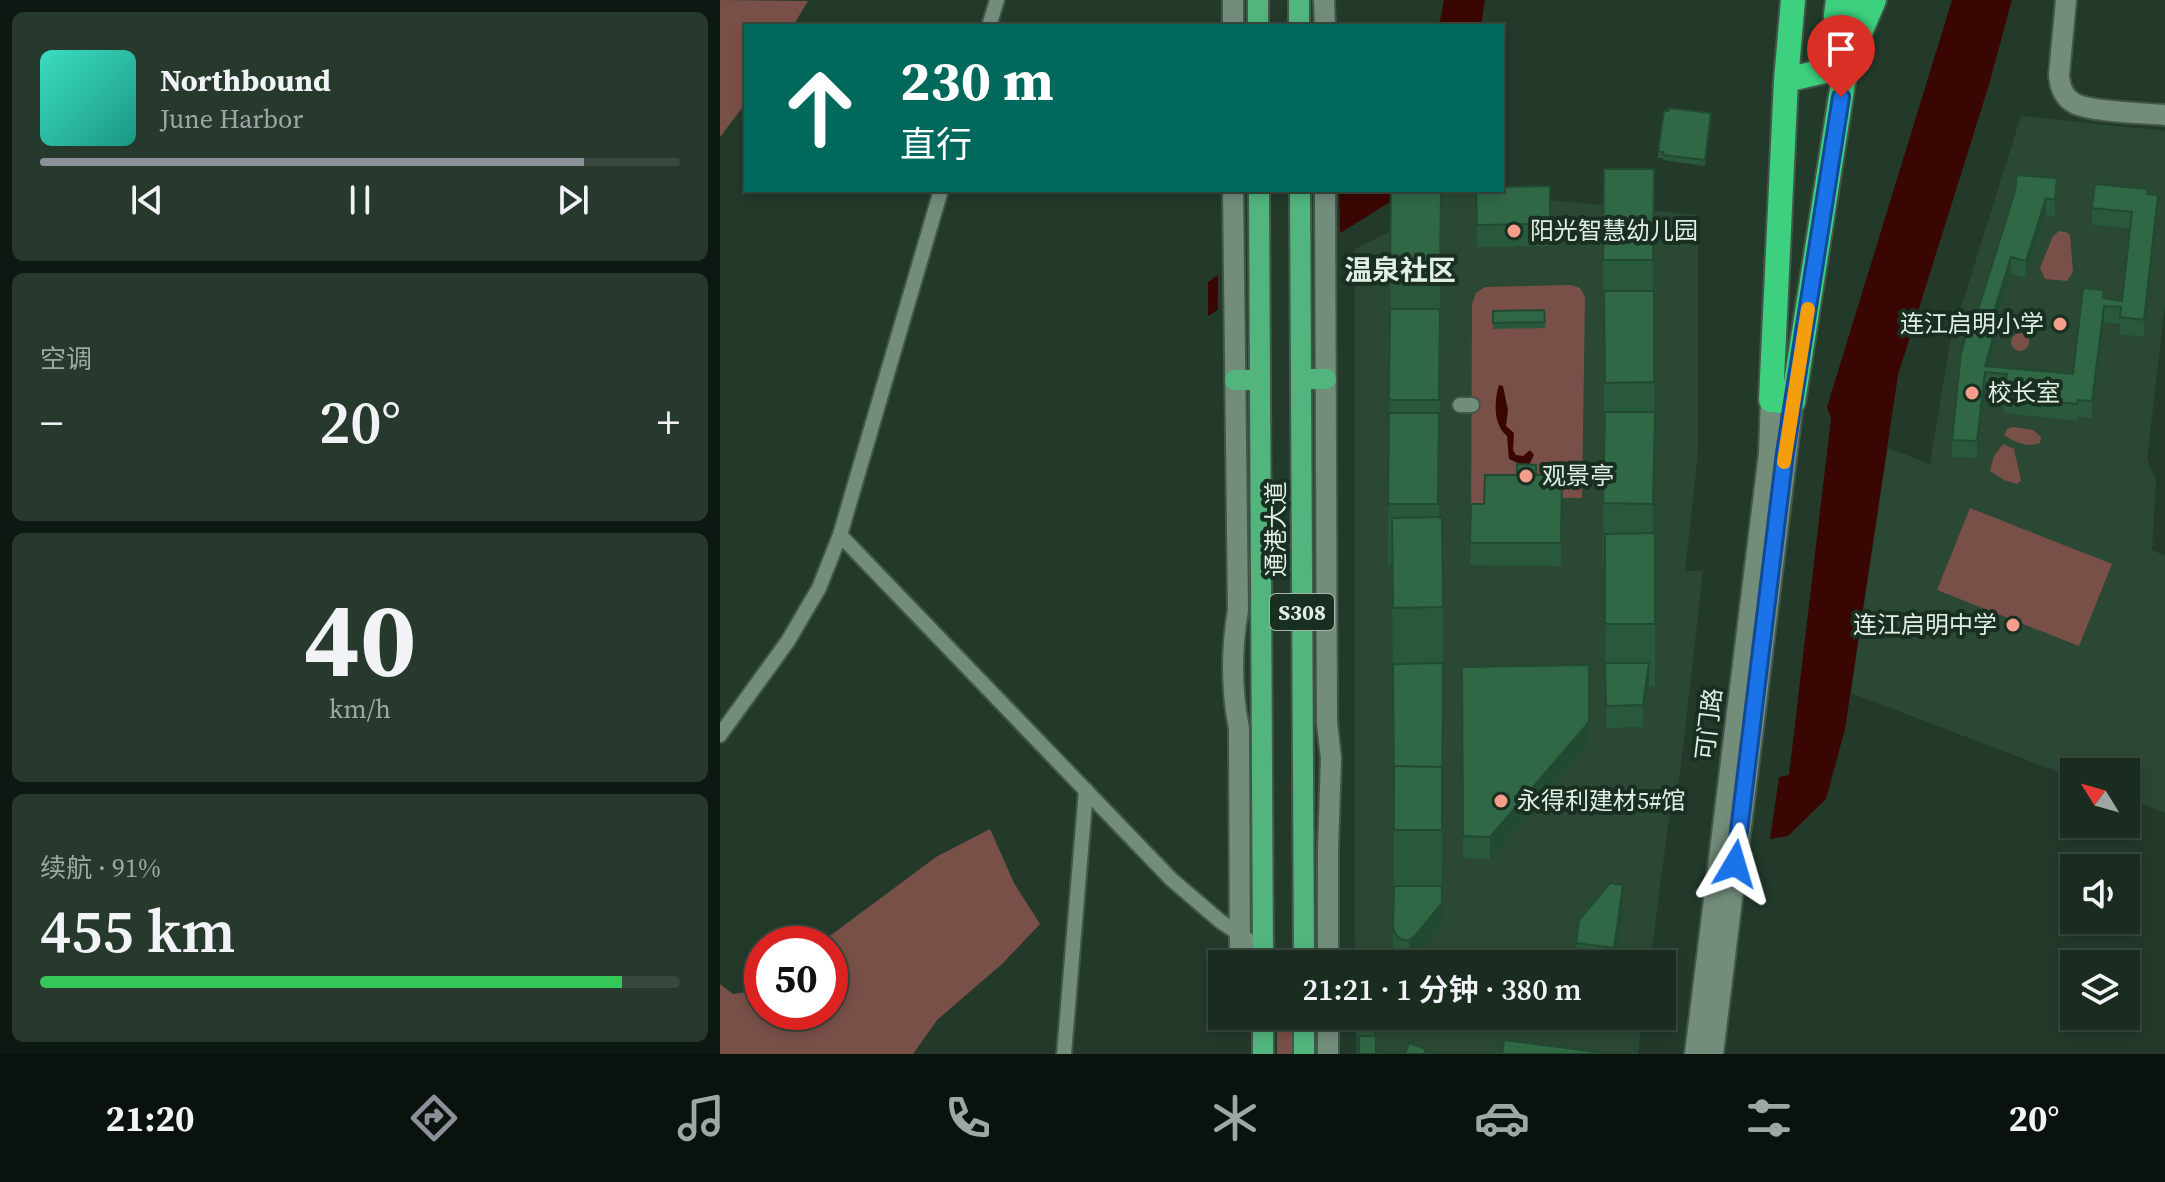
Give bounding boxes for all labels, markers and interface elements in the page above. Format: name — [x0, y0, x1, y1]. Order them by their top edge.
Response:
pin — [1807, 15, 1875, 97]
icon: arrive — [1819, 27, 1863, 71]
text: 230 m — [900, 42, 1054, 119]
icon: ahead — [768, 56, 872, 160]
text: Northbound — [160, 60, 331, 101]
text: June Harbor — [160, 101, 303, 137]
text: 直行 — [900, 120, 972, 169]
icon: previous — [125, 178, 169, 222]
icon: pause — [338, 178, 382, 222]
icon: next — [551, 178, 595, 222]
place label: 阳光智慧幼儿园 — [1530, 214, 1698, 247]
marker: 阳光智慧幼儿园 — [1505, 222, 1523, 240]
district label: 温泉社区 — [1344, 251, 1456, 289]
place label: 连江启明小学 — [1900, 307, 2044, 340]
marker: 连江启明小学 — [2051, 315, 2069, 333]
text: 空调 — [40, 341, 92, 377]
place label: 校长室 — [1988, 376, 2060, 409]
text: 20° — [319, 381, 401, 463]
marker: 校长室 — [1963, 384, 1981, 402]
text: − — [40, 392, 63, 453]
text: + — [657, 392, 680, 453]
place label: 观景亭 — [1542, 459, 1614, 492]
marker: 观景亭 — [1517, 467, 1535, 485]
street label: 通港大道 — [1259, 481, 1292, 577]
text: 40 — [304, 567, 416, 710]
road number: S308 — [1270, 594, 1334, 630]
place label: 连江启明中学 — [1853, 608, 1997, 641]
marker: 连江启明中学 — [2004, 616, 2022, 634]
street label: 可门路 — [1688, 686, 1729, 762]
text: km/h — [329, 691, 391, 727]
north arrow — [2060, 758, 2140, 838]
map controls — [2060, 758, 2140, 1030]
place label: 永得利建材5#馆 — [1517, 784, 1686, 817]
marker: 永得利建材5#馆 — [1492, 792, 1510, 810]
position arrow — [1693, 822, 1777, 906]
text: 续航 · 91% — [40, 850, 161, 886]
button: sound — [2060, 854, 2140, 934]
text: 455 km — [40, 890, 236, 972]
speed limit sign: 50 — [744, 926, 848, 1030]
button: layers — [2060, 950, 2140, 1030]
text: 21:21 · 1 分钟 · 380 m — [1302, 969, 1582, 1010]
icon: directions — [406, 1090, 462, 1146]
icon: music — [673, 1090, 729, 1146]
icon: phone — [940, 1090, 996, 1146]
icon: climate — [1207, 1090, 1263, 1146]
icon: car — [1474, 1090, 1530, 1146]
icon: filters — [1741, 1090, 1797, 1146]
text: 21:20 — [106, 1094, 194, 1143]
text: 20° — [2009, 1094, 2059, 1143]

